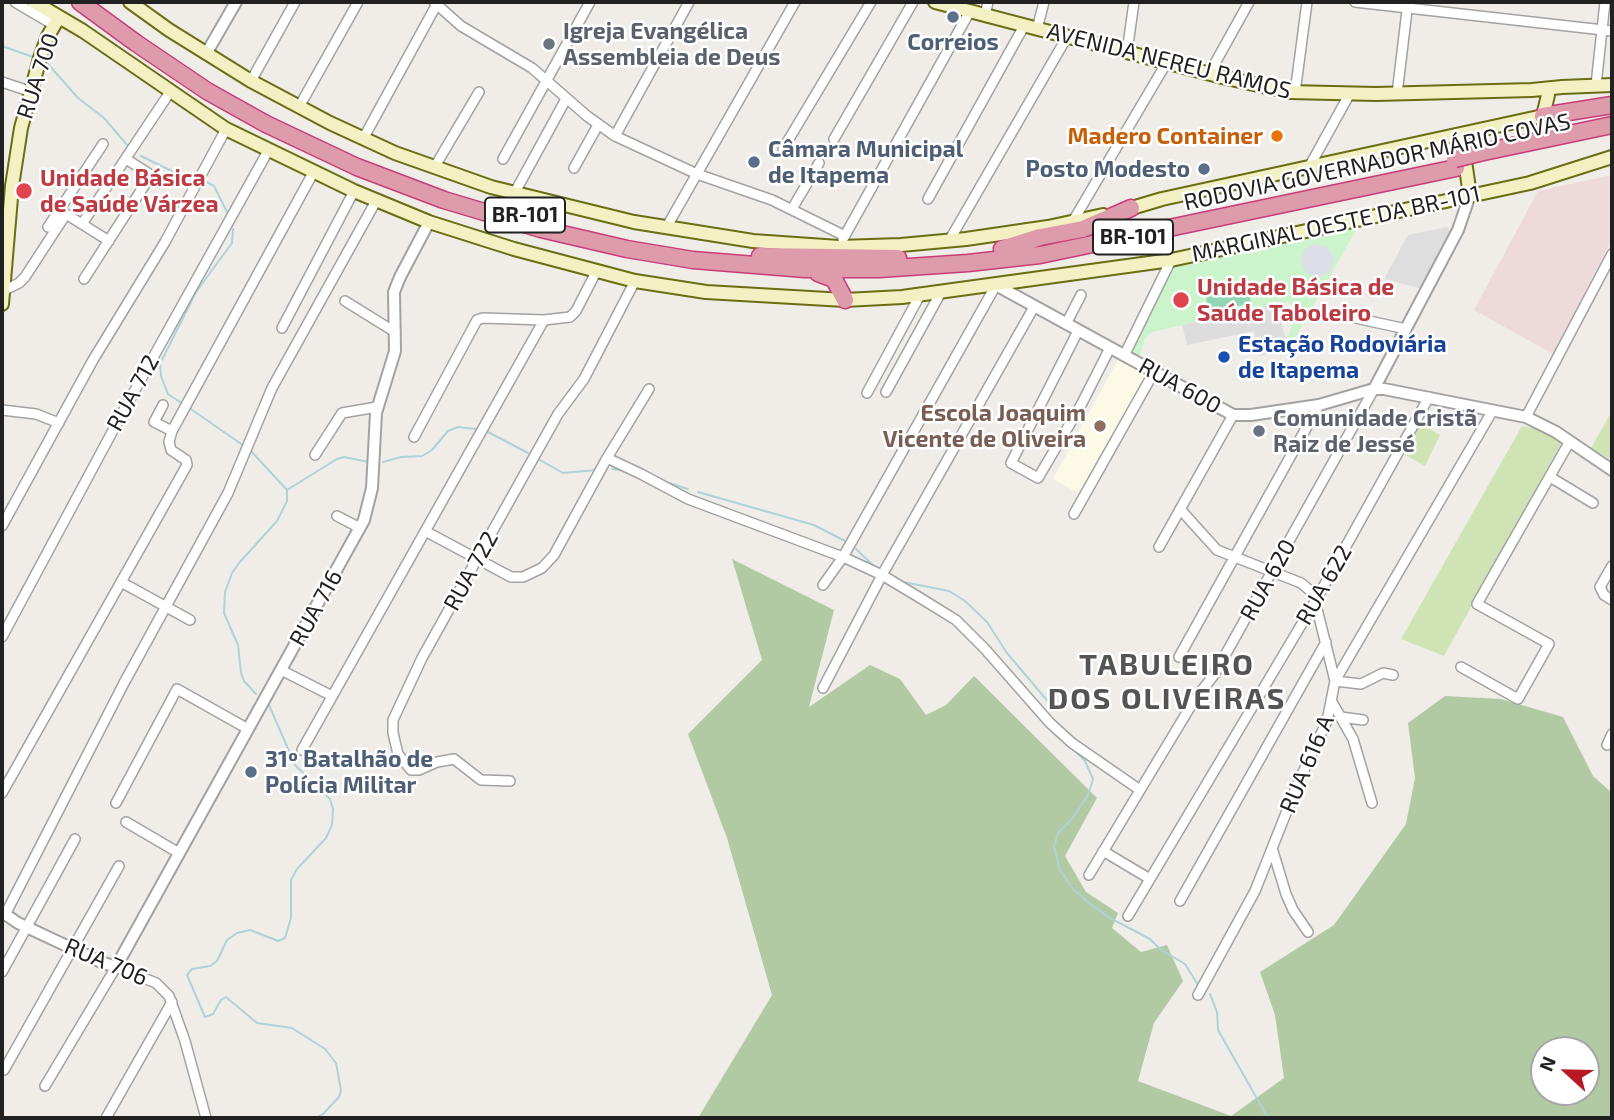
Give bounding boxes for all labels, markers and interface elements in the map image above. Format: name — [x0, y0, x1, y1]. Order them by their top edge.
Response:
marker: Correios — [945, 9, 961, 25]
place label: Igreja Evangélica Assembleia de Deus — [563, 17, 780, 71]
street label: AVENIDA NEREU RAMOS — [1044, 17, 1294, 105]
place label: Correios — [907, 28, 999, 56]
street label: RUA 700 — [11, 30, 65, 122]
marker: Igreja Evangélica Assembleia de Deus — [541, 36, 557, 52]
street label: RODOVIA GOVERNADOR MÁRIO COVAS — [1181, 107, 1573, 217]
place label: Madero Container — [1068, 122, 1263, 150]
marker: Madero Container — [1269, 128, 1285, 144]
place label: Câmara Municipal de Itapema — [768, 135, 963, 189]
marker: Câmara Municipal de Itapema — [746, 154, 762, 170]
place label: Posto Modesto — [1026, 155, 1190, 183]
marker: Posto Modesto — [1196, 161, 1212, 177]
place label: Unidade Básica de Saúde Várzea — [40, 164, 219, 218]
street label: MARGINAL OESTE DA BR-101 — [1189, 180, 1483, 268]
marker: Unidade Básica de Saúde Várzea — [14, 181, 34, 201]
road number: BR-101 — [485, 198, 565, 232]
road number: BR-101 — [1093, 219, 1173, 254]
place label: Unidade Básica de Saúde Taboleiro — [1197, 273, 1394, 327]
marker: Unidade Básica de Saúde Taboleiro — [1171, 290, 1191, 310]
place label: Estação Rodoviária de Itapema — [1238, 330, 1447, 384]
marker: Estação Rodoviária de Itapema — [1216, 349, 1232, 365]
street label: RUA 712 — [101, 350, 165, 436]
street label: RUA 600 — [1134, 352, 1226, 420]
place label: Escola Joaquim Vicente de Oliveira — [883, 399, 1086, 453]
place label: Comunidade Cristã Raiz de Jessé — [1273, 404, 1477, 458]
marker: Escola Joaquim Vicente de Oliveira — [1092, 418, 1108, 434]
marker: Comunidade Cristã Raiz de Jessé — [1251, 423, 1267, 439]
street label: RUA 722 — [438, 526, 504, 616]
street label: RUA 620 — [1234, 534, 1302, 626]
street label: RUA 622 — [1290, 540, 1358, 630]
street label: RUA 716 — [284, 565, 348, 651]
district label: TABULEIRO DOS OLIVEIRAS — [1049, 647, 1285, 718]
street label: RUA 616 A — [1274, 711, 1340, 817]
place label: 31º Batalhão de Polícia Militar — [265, 745, 433, 799]
marker: 31º Batalhão de Polícia Militar — [243, 764, 259, 780]
street label: RUA 706 — [60, 932, 152, 992]
north arrow — [1530, 1036, 1600, 1106]
text: N — [1534, 1053, 1560, 1074]

